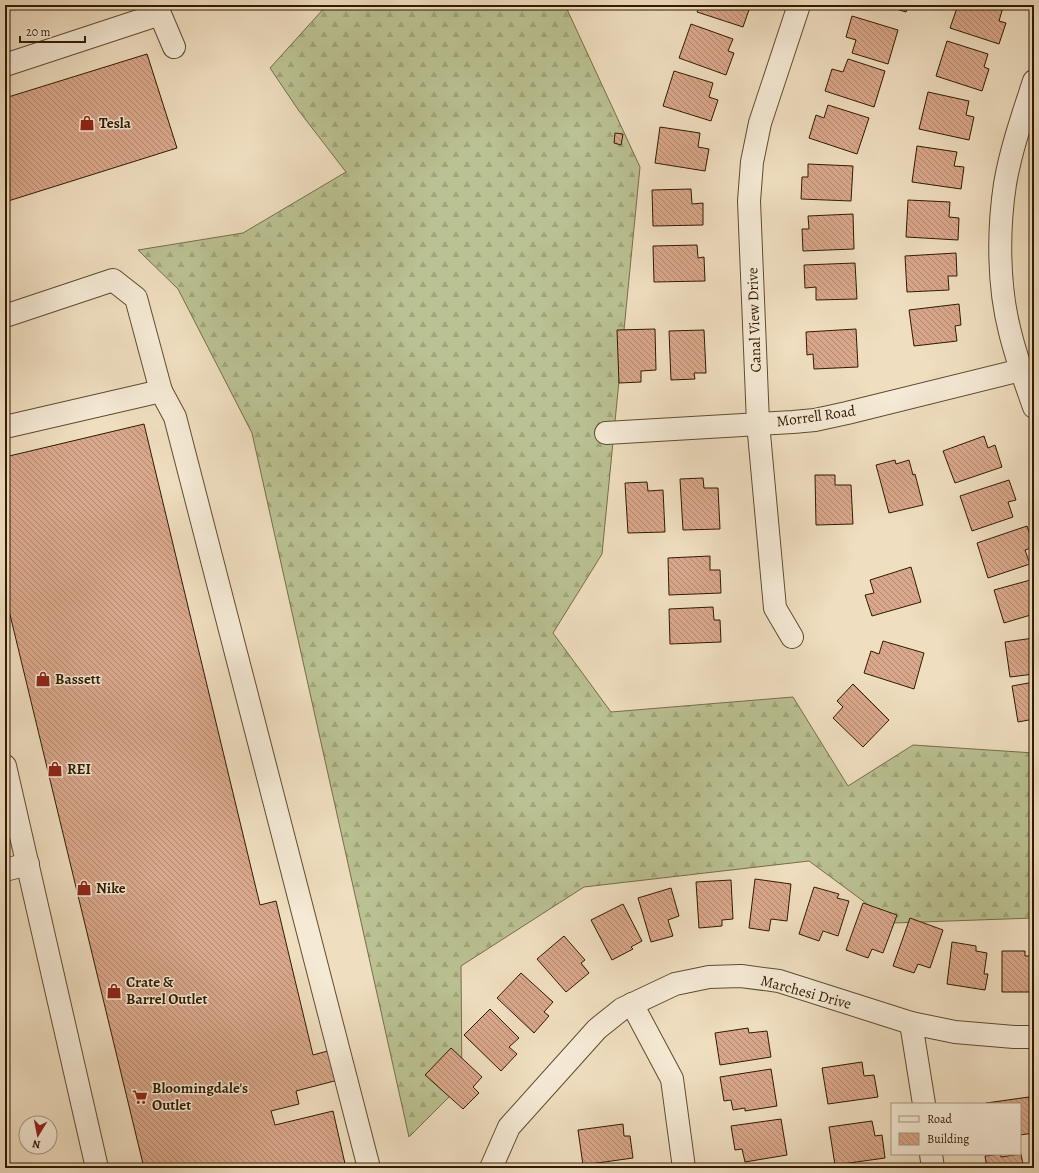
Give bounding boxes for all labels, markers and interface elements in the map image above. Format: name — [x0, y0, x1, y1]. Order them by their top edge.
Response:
scale bar — [20, 18, 85, 44]
text: 20 m — [26, 24, 50, 40]
place label: Tesla — [99, 113, 132, 133]
shop icon: Tesla — [78, 114, 96, 132]
street label: Canal View Drive — [742, 267, 766, 373]
street label: Morrell Road — [775, 400, 858, 431]
place label: Bassett — [55, 669, 101, 689]
shop icon: Bassett — [34, 670, 52, 688]
place label: REI — [67, 759, 91, 779]
shop icon: REI — [46, 760, 64, 778]
place label: Nike — [96, 878, 126, 898]
shop icon: Nike — [75, 879, 93, 897]
street label: Marchesi Drive — [758, 970, 854, 1014]
place label: Crate & Barrel Outlet — [126, 972, 207, 1009]
shop icon: Crate & Barrel Outlet — [105, 982, 123, 1000]
place label: Bloomingdale's Outlet — [152, 1078, 248, 1115]
supermarket icon: Bloomingdale's Outlet — [131, 1088, 149, 1106]
legend — [891, 1103, 1021, 1155]
text: Road — [927, 1111, 953, 1127]
north arrow — [18, 1115, 58, 1155]
text: Building — [927, 1131, 969, 1147]
text: N — [31, 1136, 42, 1152]

